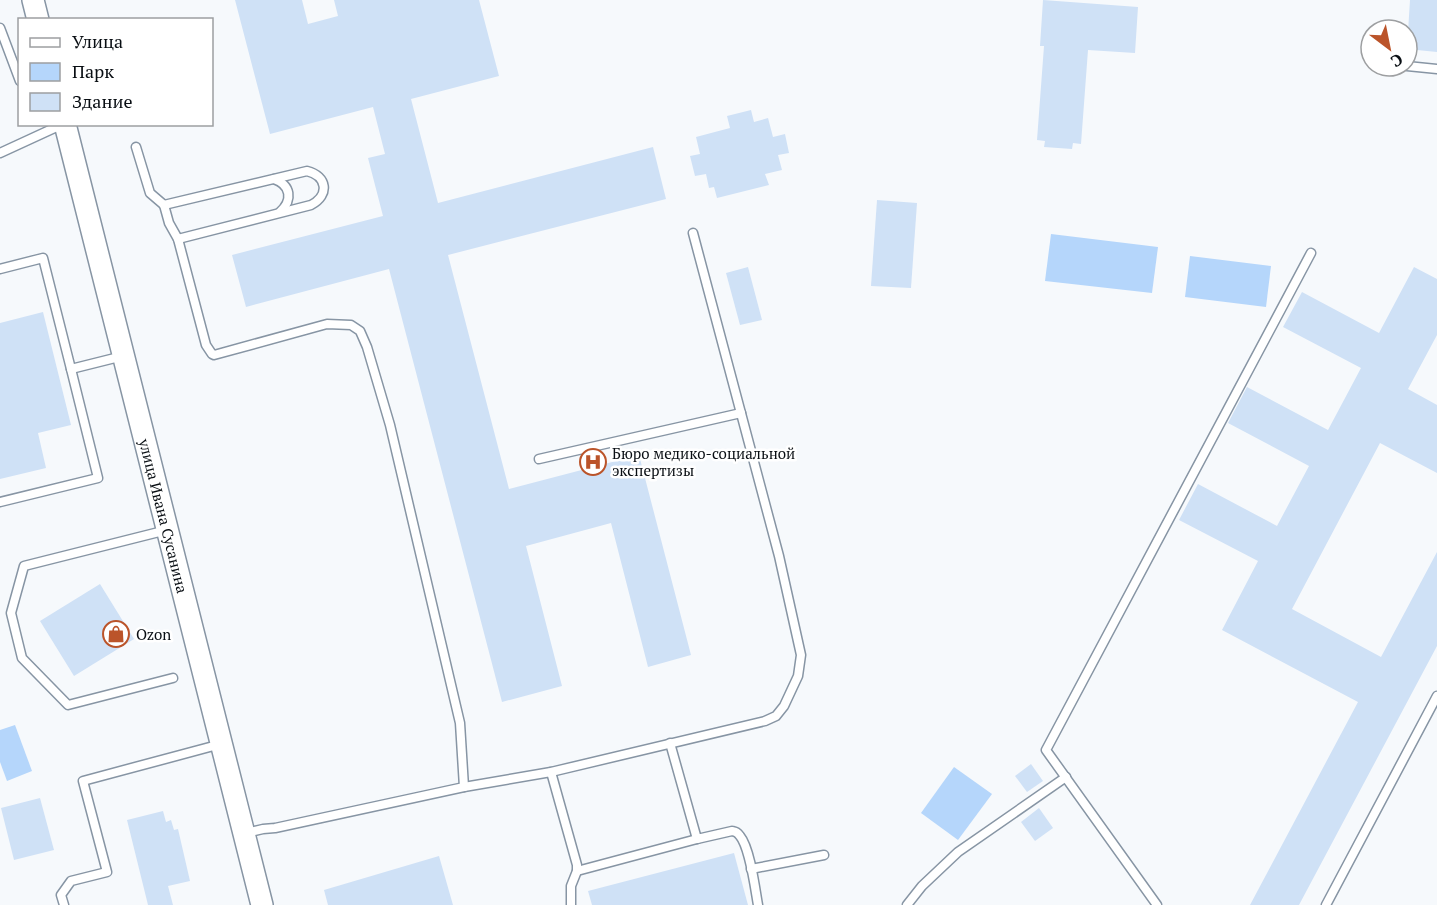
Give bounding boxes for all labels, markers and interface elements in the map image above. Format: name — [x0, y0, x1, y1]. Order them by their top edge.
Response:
legend — [18, 18, 213, 126]
north arrow — [1359, 18, 1419, 78]
text: Улица — [72, 29, 123, 53]
text: С — [1387, 49, 1407, 73]
text: Парк — [72, 59, 114, 83]
text: Здание — [72, 89, 132, 113]
street label: улица Ивана Сусанина — [134, 436, 193, 595]
place label: Бюро медико-социальной экспертизы — [612, 443, 795, 480]
hospital icon: Бюро медико-социальной экспертизы — [578, 447, 608, 477]
shop icon: Ozon — [101, 619, 131, 649]
place label: Ozon — [136, 624, 171, 644]

